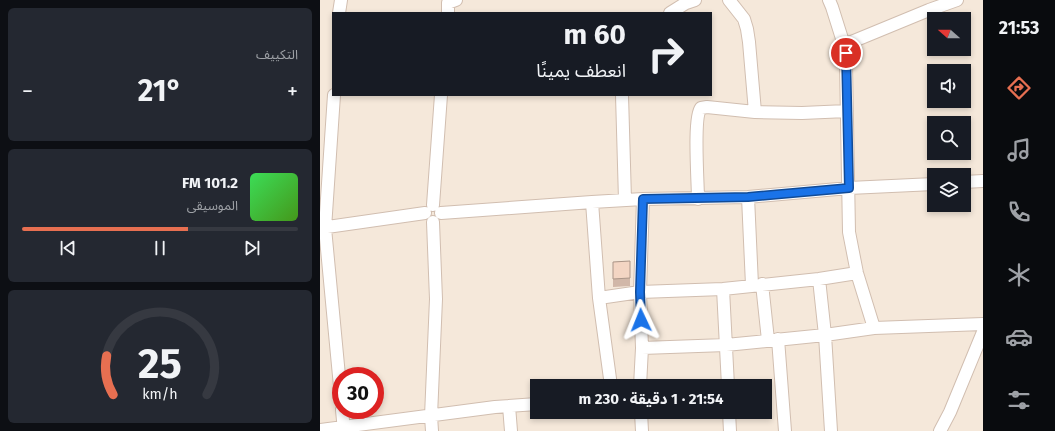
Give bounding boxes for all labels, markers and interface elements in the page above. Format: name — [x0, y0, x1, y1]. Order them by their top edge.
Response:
north arrow — [927, 12, 971, 56]
map controls — [927, 12, 971, 212]
text: 21:53 — [999, 17, 1039, 39]
text: 60 m — [564, 18, 626, 51]
icon: right — [640, 28, 692, 80]
pin — [829, 36, 863, 70]
icon: arrive — [835, 42, 857, 64]
text: التكييف — [256, 47, 298, 62]
text: انعطف يمينًا — [536, 60, 626, 82]
button: sound — [927, 64, 971, 108]
text: 21° — [138, 73, 182, 109]
icon: directions — [1005, 74, 1033, 102]
text: − — [22, 78, 33, 105]
text: + — [287, 78, 298, 105]
button: search — [927, 116, 971, 160]
icon: music — [1005, 136, 1033, 164]
button: layers — [927, 168, 971, 212]
text: 101.2 FM — [182, 174, 238, 192]
text: الموسيقى — [187, 198, 238, 213]
icon: phone — [1005, 198, 1033, 226]
icon: previous — [57, 237, 79, 259]
icon: pause — [149, 237, 171, 259]
icon: next — [241, 237, 263, 259]
icon: climate — [1005, 261, 1033, 289]
position arrow — [620, 299, 662, 341]
icon: car — [1005, 323, 1033, 351]
text: 25 — [138, 338, 182, 388]
speed limit sign: 30 — [332, 367, 384, 419]
text: km/h — [142, 385, 178, 402]
icon: filters — [1005, 386, 1033, 414]
text: 21:54 · 1 دقيقة · 230 m — [579, 390, 723, 408]

